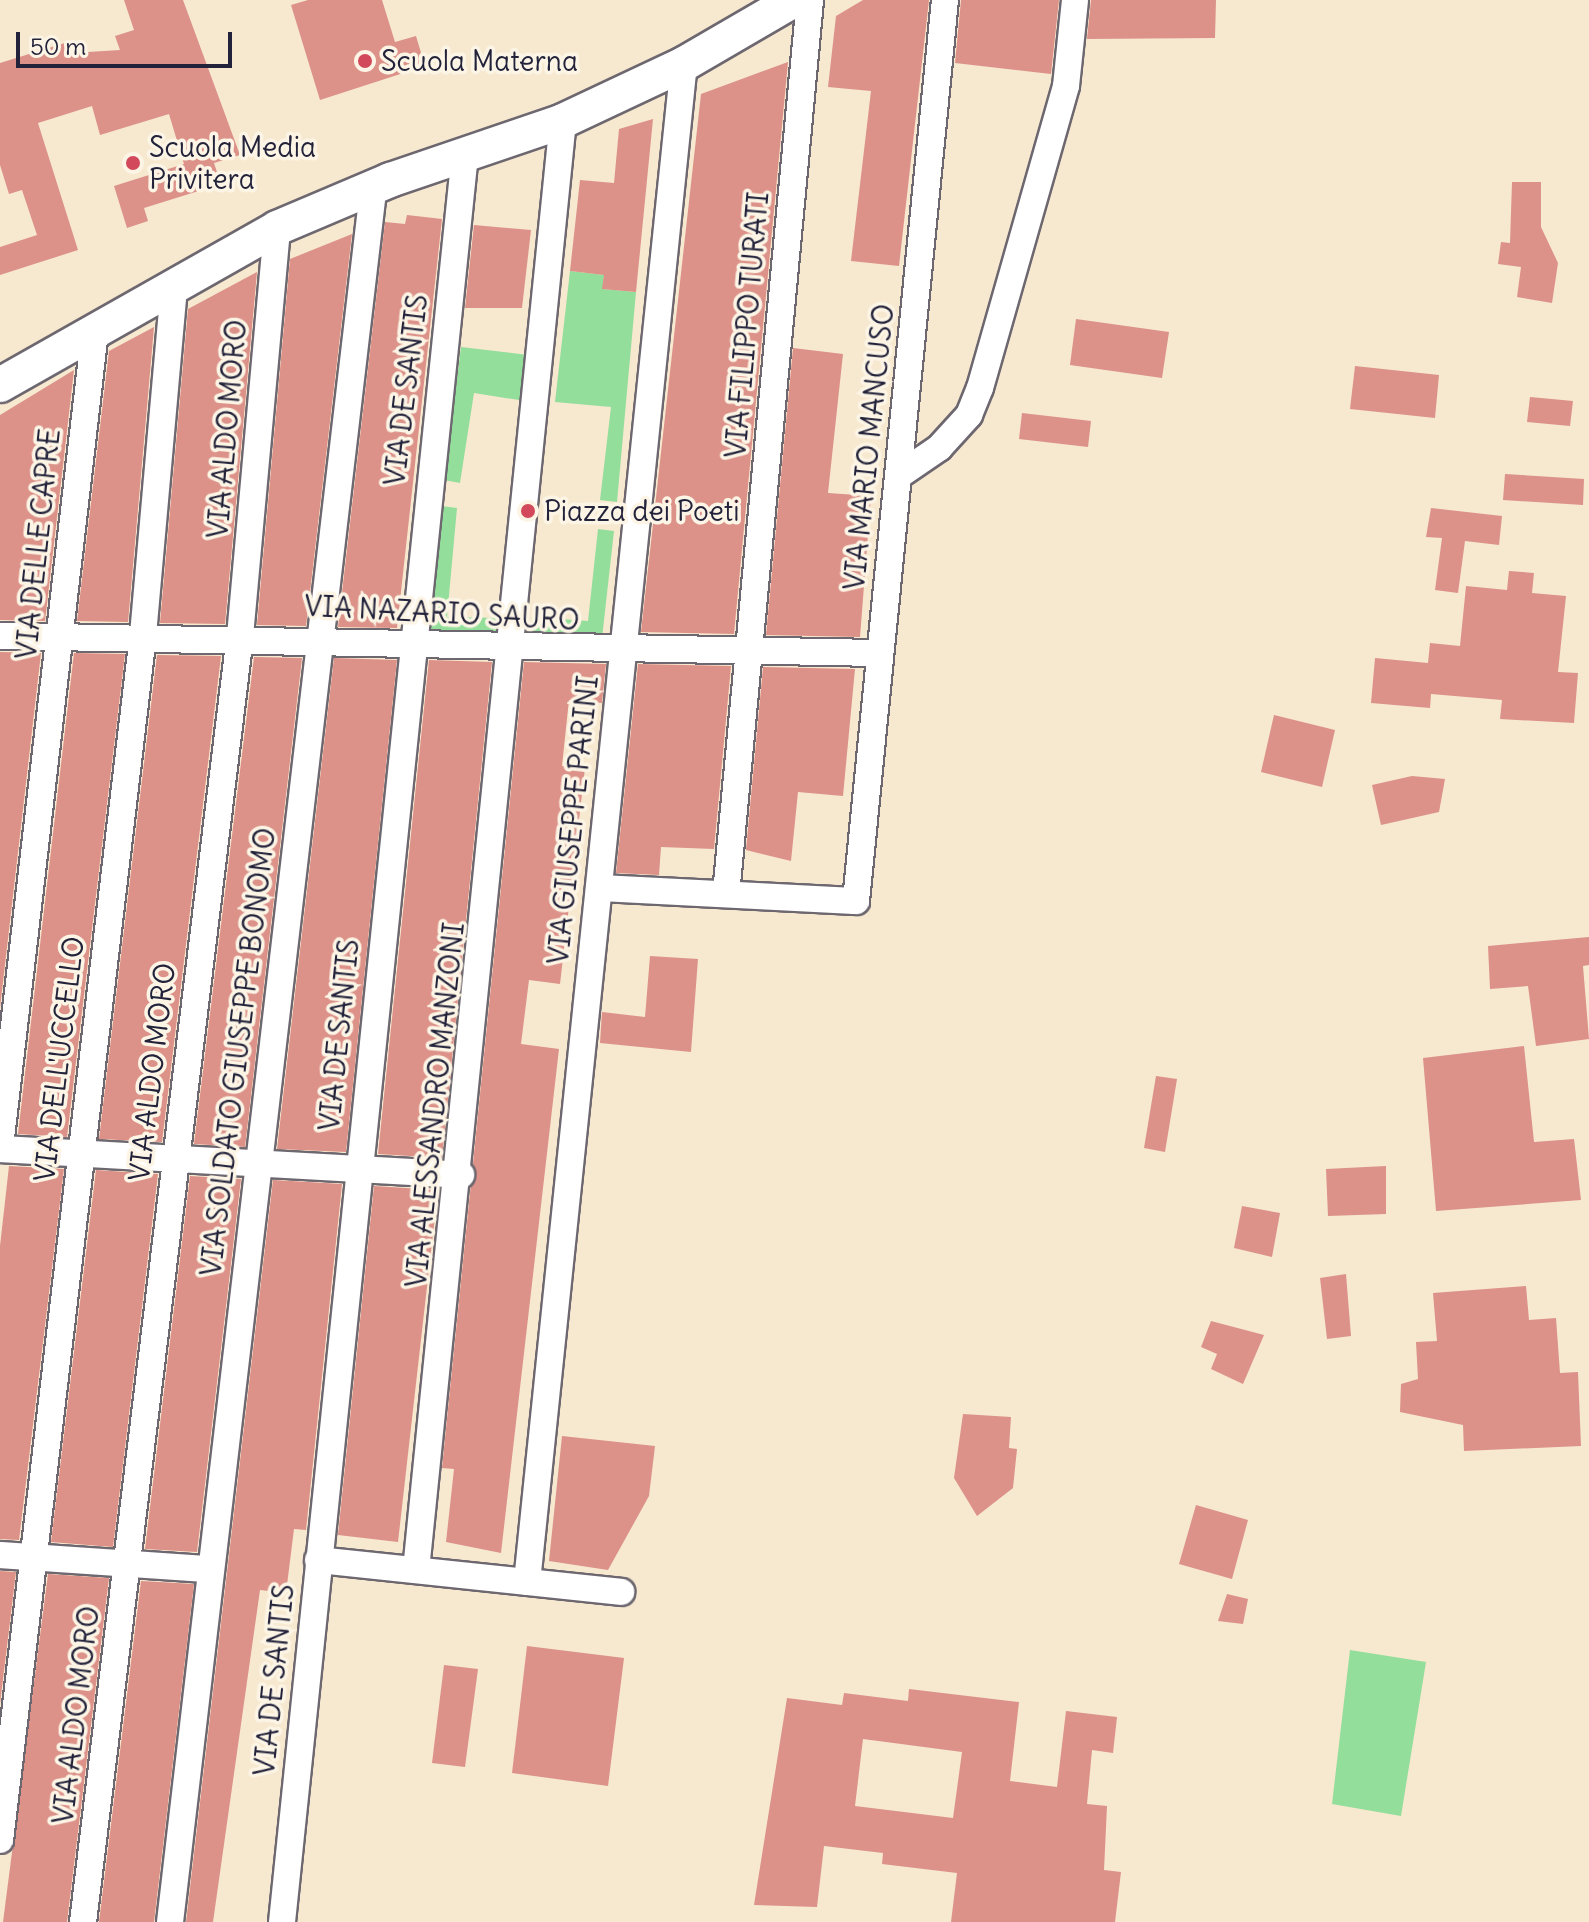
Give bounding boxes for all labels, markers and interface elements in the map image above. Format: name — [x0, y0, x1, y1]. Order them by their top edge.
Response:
scale bar — [20, 16, 236, 66]
text: 50 m — [30, 31, 86, 61]
place label: Scuola Materna — [381, 44, 578, 78]
marker: Scuola Materna — [356, 52, 374, 70]
place label: Scuola Media Privitera — [149, 130, 316, 196]
marker: Scuola Media Privitera — [124, 154, 142, 172]
street label: VIA FILIPPO TURATI — [719, 191, 775, 459]
street label: VIA DE SANTIS — [378, 292, 434, 488]
street label: VIA MARIO MANCUSO — [837, 302, 901, 592]
street label: VIA ALDO MORO — [201, 318, 253, 540]
street label: VIA DELLE CAPRE — [9, 427, 67, 661]
place label: Piazza dei Poeti — [544, 494, 739, 528]
marker: Piazza dei Poeti — [519, 502, 537, 520]
street label: VIA NAZARIO SAURO — [304, 589, 580, 637]
street label: VIA GIUSEPPE PARINI — [541, 674, 605, 966]
street label: VIA SOLDATO GIUSEPPE BONOMO — [194, 826, 282, 1278]
street label: VIA ALESSANDRO MANZONI — [399, 921, 471, 1289]
street label: VIA DELL'UCCELLO — [27, 934, 91, 1184]
street label: VIA DE SANTIS — [312, 937, 366, 1133]
street label: VIA ALDO MORO — [122, 961, 182, 1183]
street label: VIA DE SANTIS — [247, 1582, 301, 1778]
street label: VIA ALDO MORO — [46, 1604, 106, 1826]

